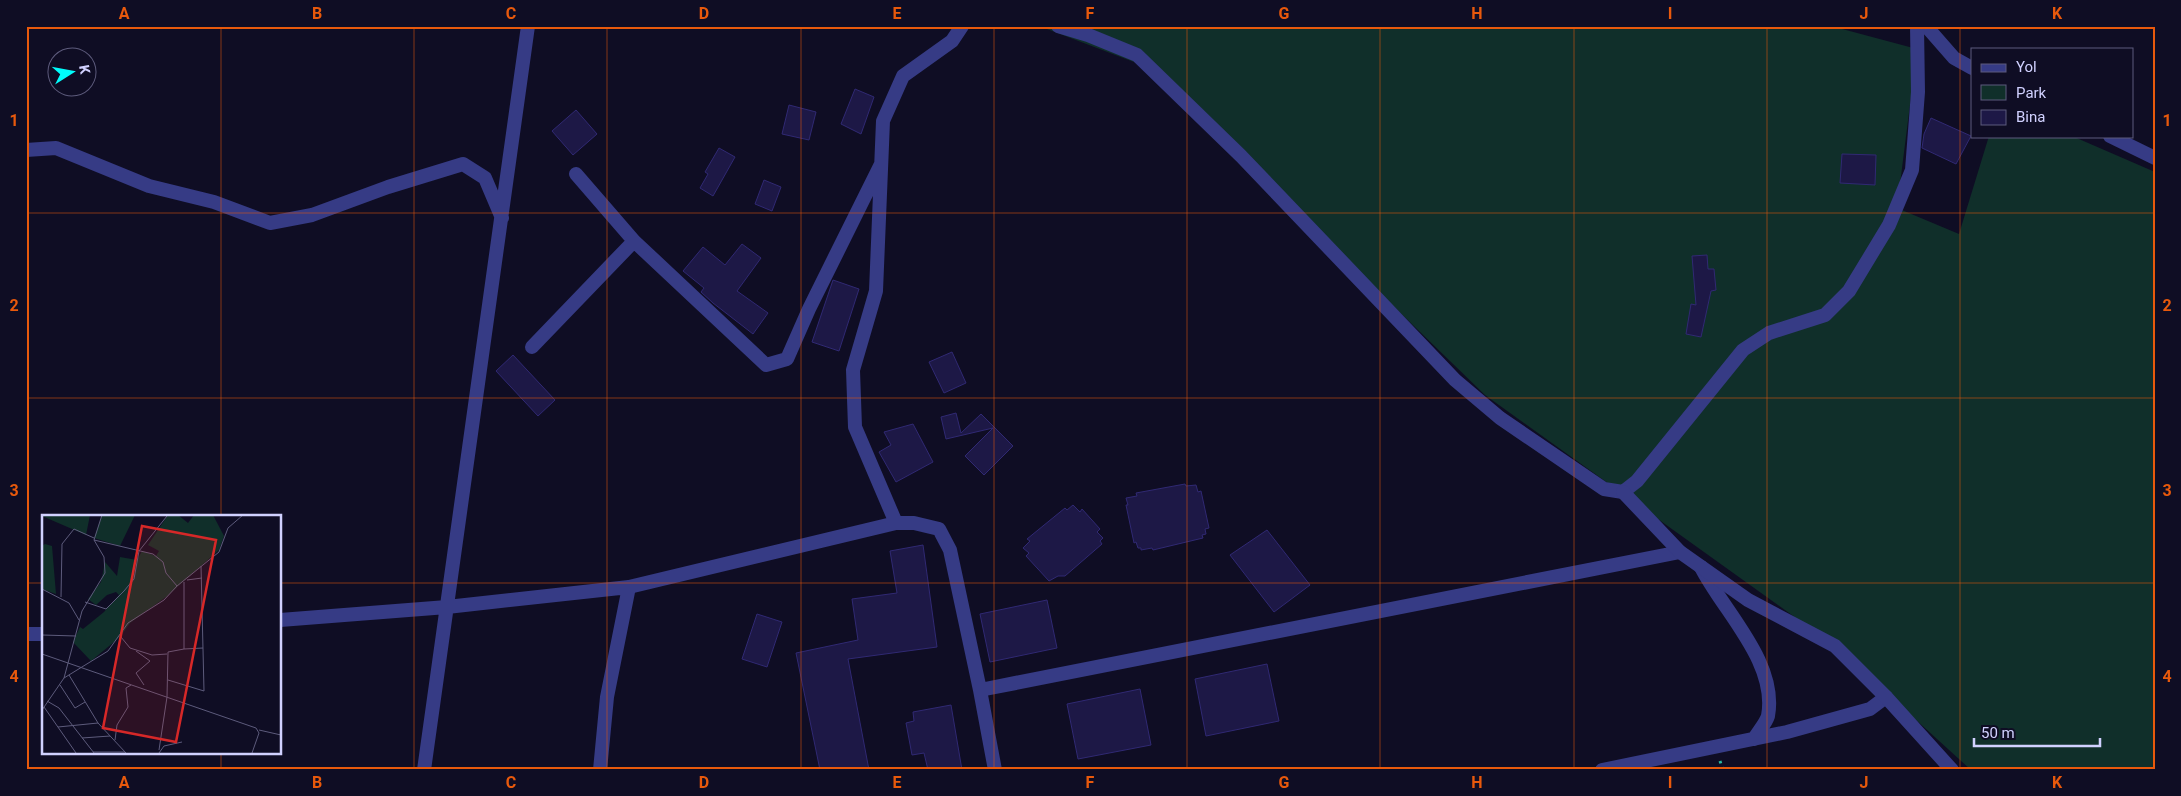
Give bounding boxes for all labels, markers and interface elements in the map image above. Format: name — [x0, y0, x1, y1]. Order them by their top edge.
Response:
text: A — [119, 4, 130, 23]
text: B — [312, 4, 322, 23]
text: C — [506, 4, 516, 23]
text: D — [699, 4, 709, 23]
text: E — [893, 4, 902, 23]
text: F — [1086, 4, 1095, 23]
text: G — [1279, 4, 1290, 23]
text: H — [1471, 4, 1483, 23]
text: I — [1668, 4, 1672, 23]
text: J — [1860, 4, 1868, 23]
text: K — [2052, 4, 2063, 23]
north arrow — [48, 48, 98, 98]
legend — [1971, 48, 2134, 138]
text: Yol — [2016, 58, 2037, 76]
text: K — [76, 64, 93, 76]
text: Park — [2016, 84, 2047, 102]
text: Bina — [2016, 108, 2045, 126]
text: 1 — [9, 111, 19, 130]
text: 1 — [2162, 111, 2172, 130]
text: 2 — [9, 296, 19, 315]
text: 2 — [2162, 296, 2172, 315]
text: 3 — [9, 481, 19, 500]
text: 3 — [2162, 481, 2172, 500]
inset map — [42, 515, 281, 754]
text: 4 — [9, 667, 19, 686]
text: 4 — [2162, 667, 2172, 686]
scale bar — [1974, 716, 2100, 748]
text: 50 m — [1981, 724, 2015, 742]
text: A — [119, 773, 130, 792]
text: B — [312, 773, 322, 792]
text: C — [506, 773, 516, 792]
text: D — [699, 773, 709, 792]
text: E — [893, 773, 902, 792]
text: F — [1086, 773, 1095, 792]
text: G — [1279, 773, 1290, 792]
text: H — [1471, 773, 1483, 792]
text: I — [1668, 773, 1672, 792]
text: J — [1860, 773, 1868, 792]
text: K — [2052, 773, 2063, 792]

